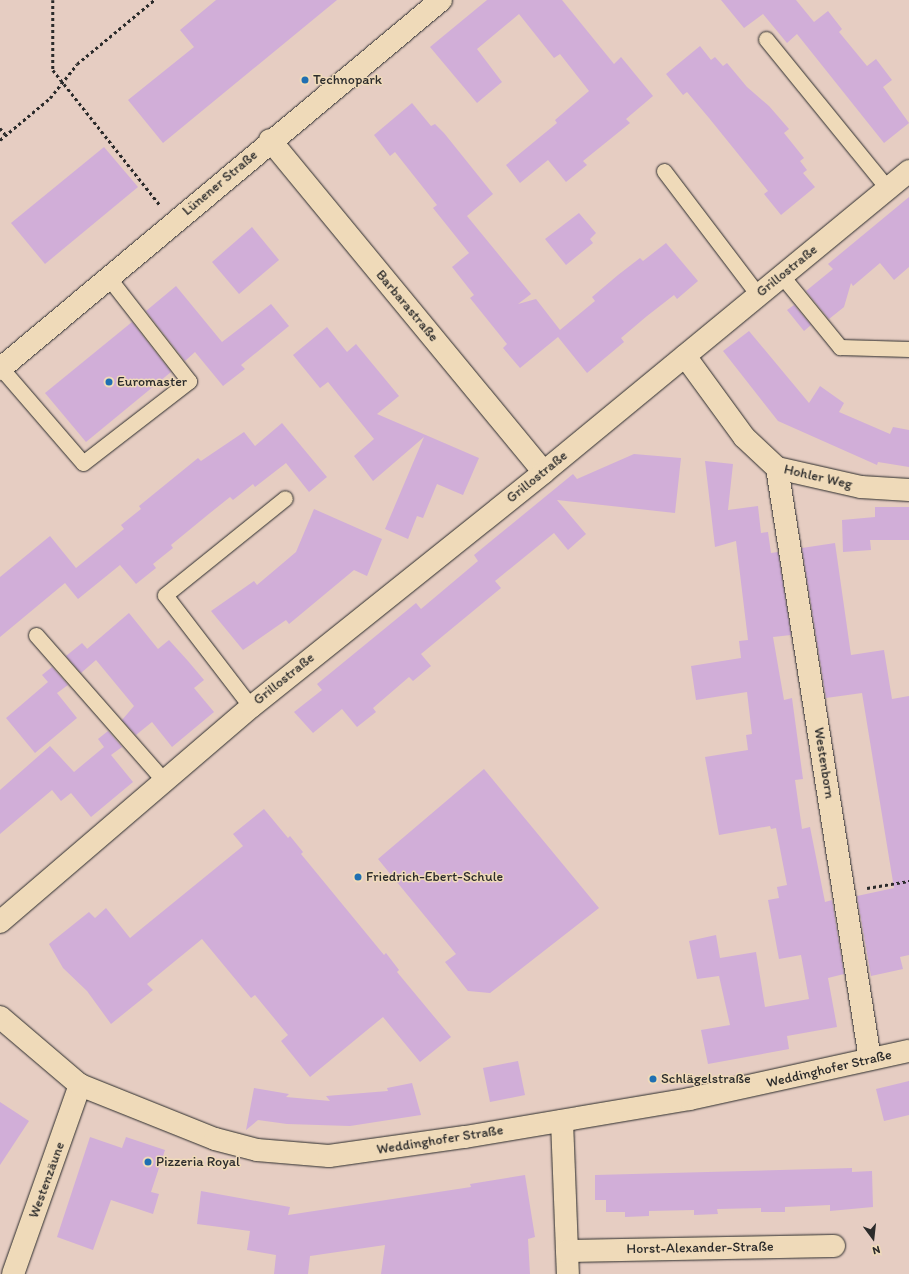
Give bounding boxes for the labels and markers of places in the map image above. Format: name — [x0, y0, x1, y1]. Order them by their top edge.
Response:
place label: Technopark — [313, 72, 382, 88]
marker: Technopark — [300, 75, 310, 85]
place label: Euromaster — [117, 374, 187, 390]
marker: Euromaster — [104, 377, 114, 387]
place label: Friedrich-Ebert-Schule — [366, 869, 503, 885]
marker: Friedrich-Ebert-Schule — [353, 872, 363, 882]
place label: Schlägelstraße — [661, 1071, 751, 1087]
marker: Schlägelstraße — [648, 1074, 658, 1084]
place label: Pizzeria Royal — [156, 1154, 240, 1170]
marker: Pizzeria Royal — [143, 1157, 153, 1167]

